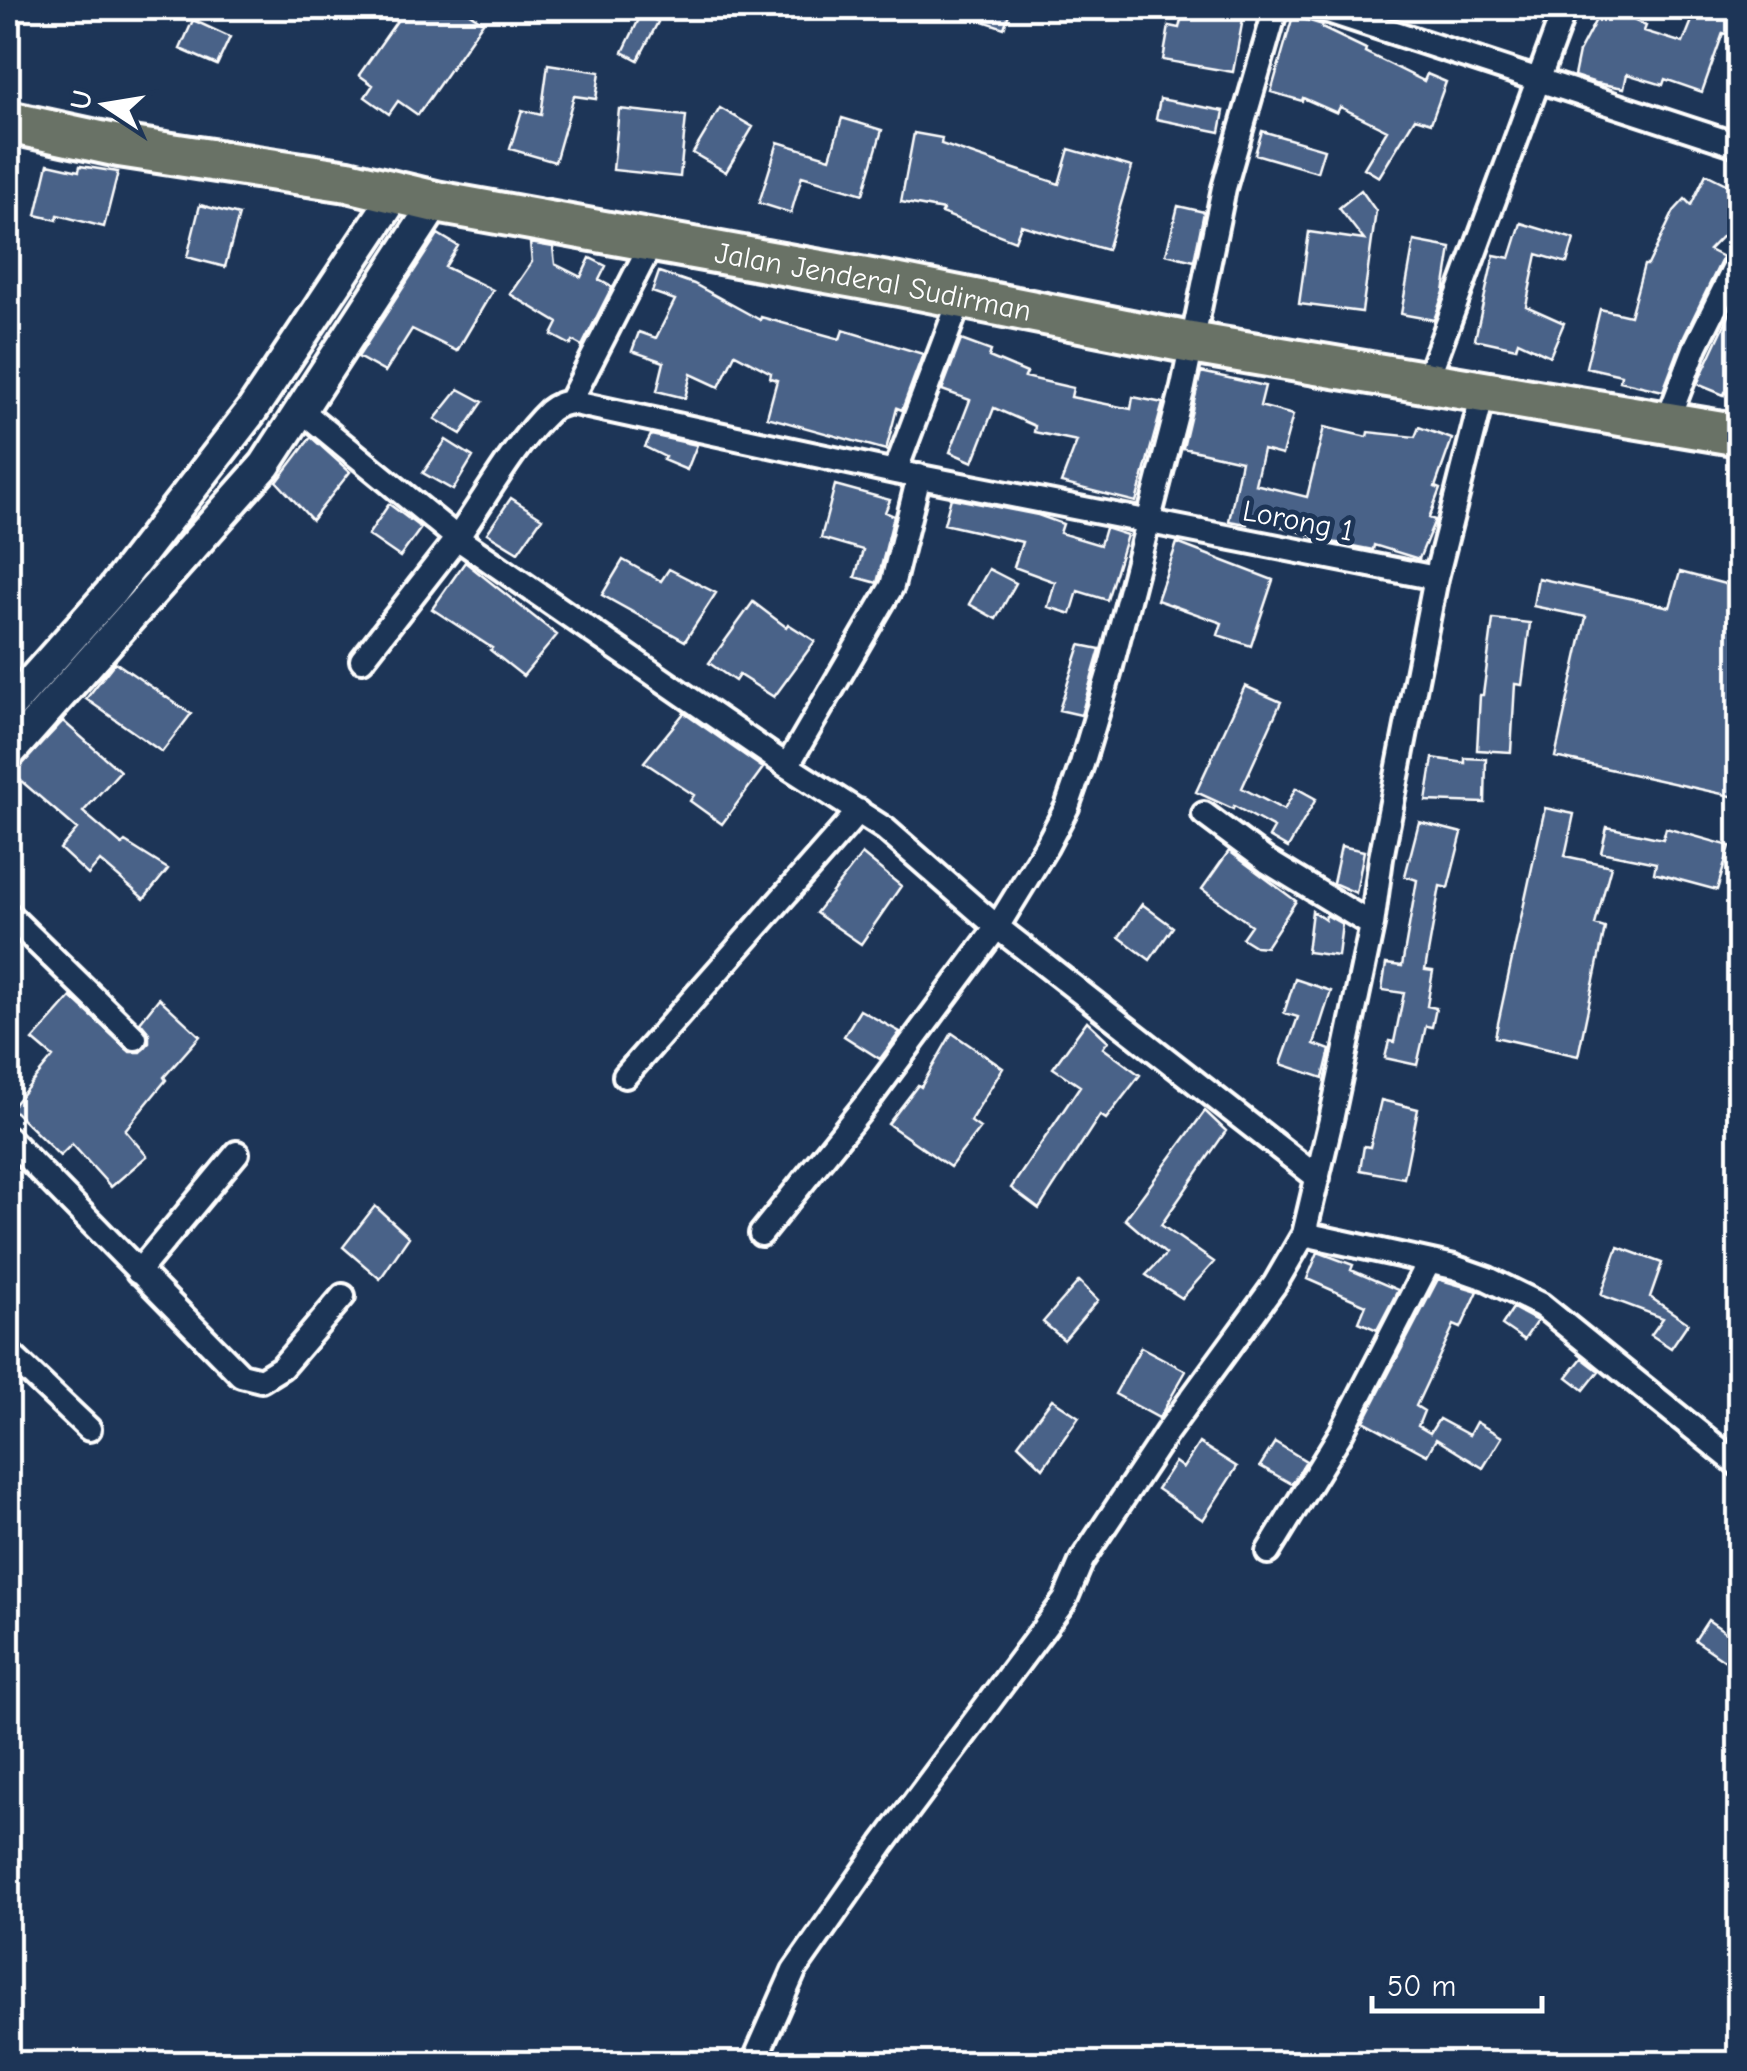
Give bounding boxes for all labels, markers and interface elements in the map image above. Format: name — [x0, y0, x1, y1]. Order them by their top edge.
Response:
north arrow — [55, 55, 155, 155]
text: U — [64, 88, 99, 112]
street label: Jalan Jenderal Sudirman — [712, 235, 1034, 328]
street label: Lorong 1 — [1240, 493, 1356, 549]
scale bar — [1372, 1951, 1542, 2013]
text: 50 m — [1387, 1969, 1456, 2004]

